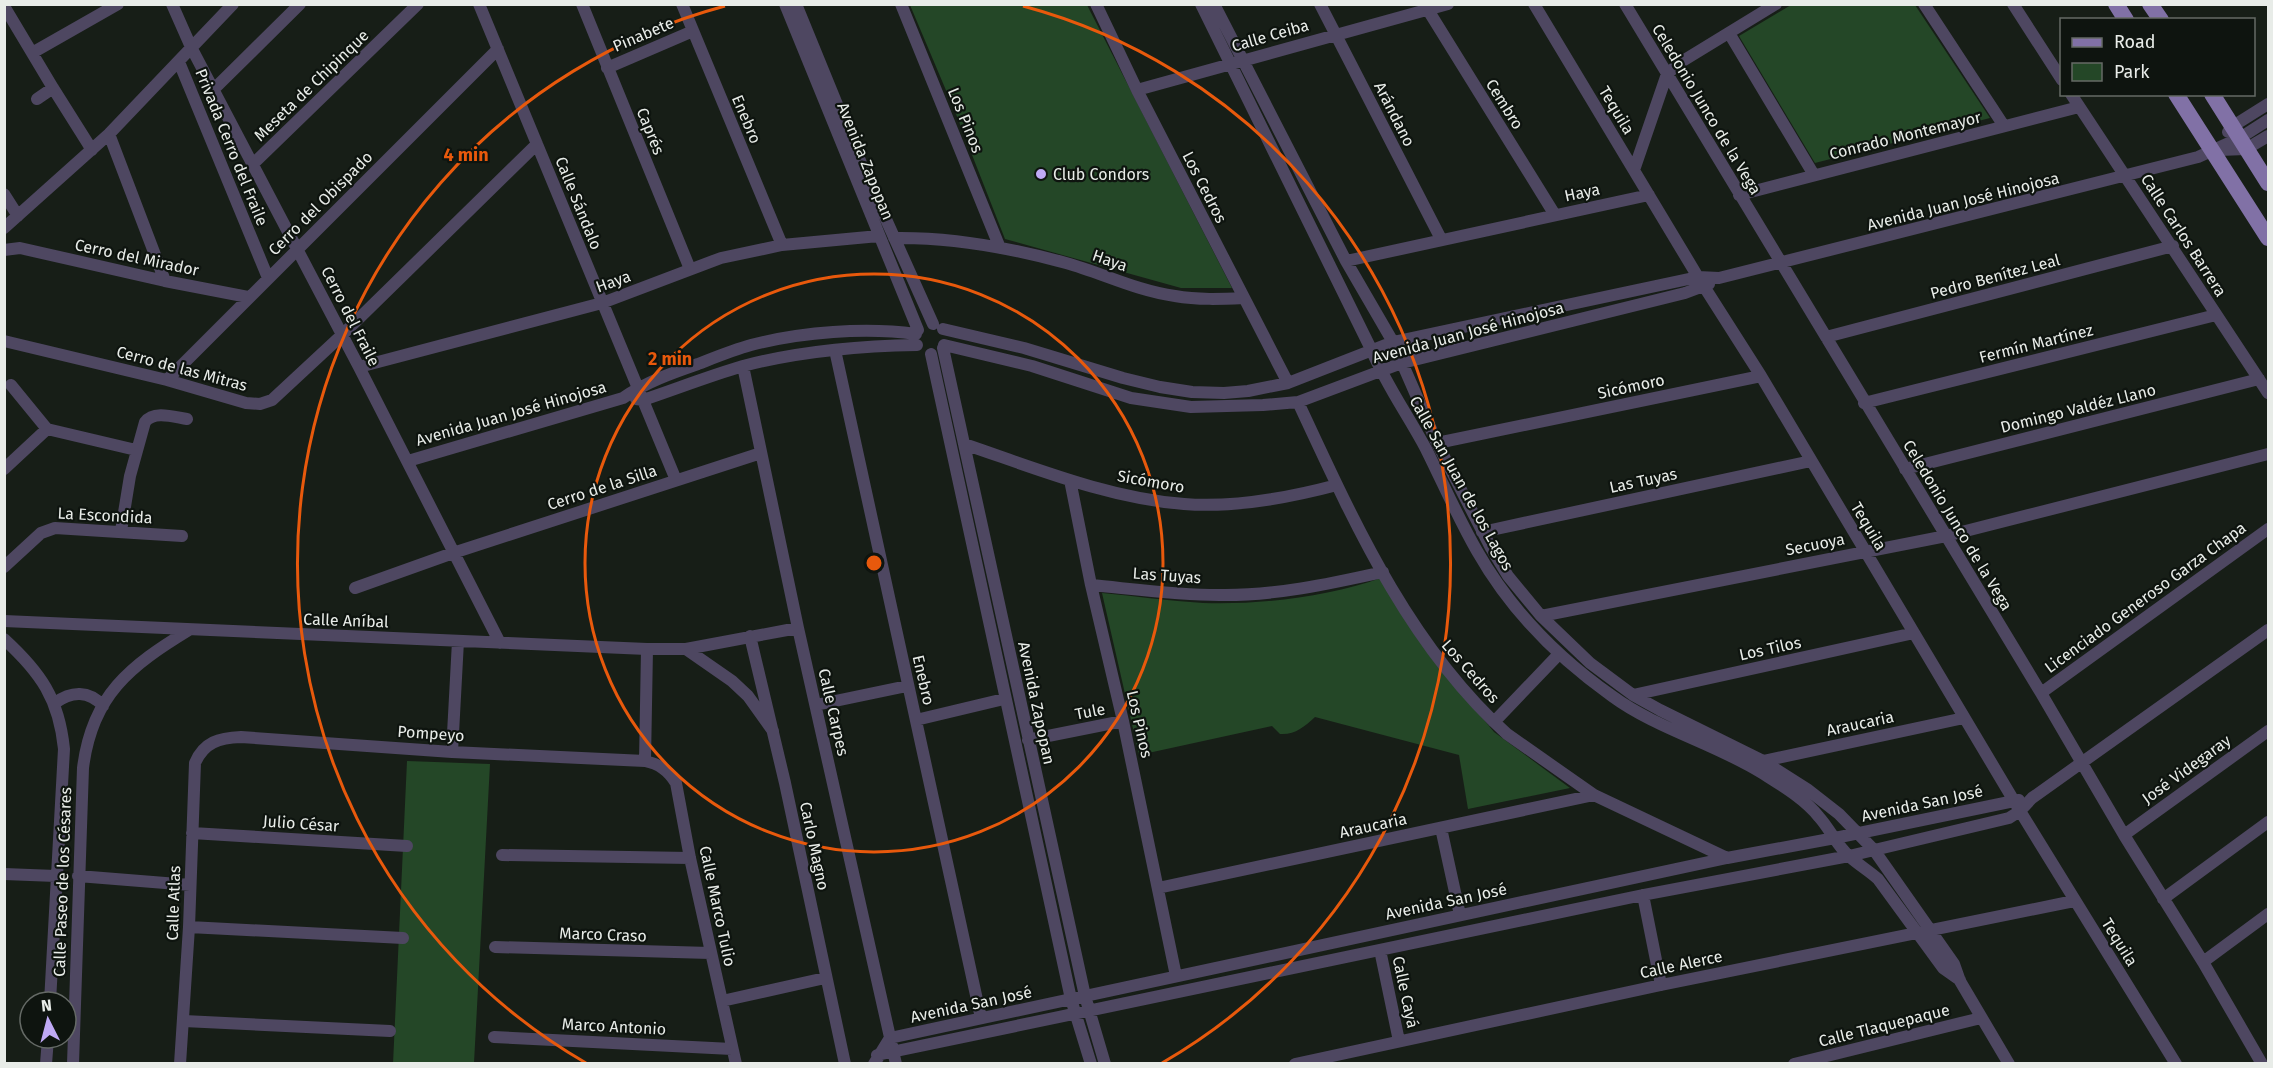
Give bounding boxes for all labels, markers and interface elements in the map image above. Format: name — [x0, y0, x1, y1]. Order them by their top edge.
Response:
street label: Pinabete — [610, 13, 677, 56]
street label: Calle Ceiba — [1229, 15, 1311, 56]
legend — [2060, 18, 2255, 96]
street label: Celedonio Junco de la Vega — [1648, 21, 1765, 198]
street label: Meseta de Chipinque — [250, 26, 373, 145]
text: Road — [2114, 31, 2156, 53]
text: Park — [2114, 61, 2150, 83]
street label: Privada Cerro del Fraile — [191, 66, 272, 229]
street label: Cembro — [1482, 76, 1527, 133]
street label: Arándano — [1370, 79, 1419, 150]
street label: Tequila — [1595, 83, 1638, 138]
street label: Los Pinos — [944, 85, 987, 156]
street label: Enebro — [728, 92, 765, 146]
street label: Avenida Zapopan — [833, 100, 898, 223]
street label: Caprés — [633, 105, 669, 157]
street label: Conrado Montemayor — [1827, 107, 1984, 164]
text: 4 min — [443, 144, 489, 166]
street label: Cerro del Obispado — [264, 147, 376, 259]
street label: Los Cedros — [1178, 148, 1231, 226]
street label: Calle Sándalo — [551, 154, 606, 252]
place label: Club Condors — [1053, 165, 1149, 184]
marker: Club Condors — [1034, 167, 1048, 181]
street label: Avenida Juan José Hinojosa — [1865, 168, 2061, 235]
street label: Calle Carlos Barrera — [2137, 170, 2230, 300]
street label: Haya — [1563, 179, 1602, 205]
street label: Cerro del Mirador — [73, 235, 201, 280]
street label: Haya — [1090, 246, 1130, 275]
street label: Pedro Benítez Leal — [1928, 250, 2062, 303]
street label: Cerro del Fraile — [317, 263, 384, 369]
street label: Haya — [593, 266, 633, 296]
street label: Avenida Juan José Hinojosa — [1370, 298, 1566, 367]
street label: Fermín Martínez — [1977, 320, 2095, 367]
street label: Cerro de las Mitras — [114, 342, 249, 395]
text: 2 min — [648, 348, 692, 370]
street label: Sicómoro — [1596, 370, 1666, 403]
street label: Avenida Juan José Hinojosa — [414, 377, 609, 450]
street label: Domingo Valdéz Llano — [1998, 380, 2158, 437]
street label: Calle San Juan de los Lagos — [1406, 393, 1518, 574]
street label: Celedonio Junco de la Vega — [1899, 437, 2016, 614]
street label: Cerro de la Silla — [545, 461, 659, 514]
street label: Las Tuyas — [1608, 464, 1679, 497]
street label: Sicómoro — [1116, 466, 1186, 497]
street label: Tequila — [1847, 499, 1890, 554]
street label: La Escondida — [57, 504, 153, 527]
street label: Licenciado Generoso Garza Chapa — [2041, 518, 2250, 677]
street label: Secuoya — [1784, 529, 1846, 560]
centre of rings — [864, 553, 884, 573]
street label: Las Tuyas — [1132, 564, 1202, 587]
street label: Calle Aníbal — [303, 610, 389, 631]
street label: Los Tilos — [1737, 633, 1803, 664]
street label: Los Cedros — [1438, 636, 1503, 707]
street label: Avenida Zapopan — [1014, 640, 1059, 766]
street label: Enebro — [909, 653, 939, 707]
street label: Calle Carpes — [814, 667, 853, 758]
street label: Los Pinos — [1123, 689, 1156, 760]
street label: Tule — [1073, 699, 1107, 724]
street label: Araucaria — [1825, 707, 1896, 740]
street label: Pompeyo — [397, 722, 465, 745]
street label: José Videgaray — [2138, 731, 2234, 808]
street label: Avenida San José — [1860, 781, 1985, 826]
street label: Calle Paseo de los Césares — [50, 787, 75, 977]
street label: Carlo Magno — [796, 800, 833, 892]
street label: Araucaria — [1338, 809, 1409, 842]
street label: Julio César — [262, 811, 341, 836]
street label: Calle Marco Tulio — [695, 844, 740, 968]
street label: Calle Atlas — [163, 865, 184, 941]
street label: Avenida San José — [1384, 879, 1509, 924]
street label: Tequila — [2098, 915, 2142, 970]
street label: Marco Craso — [559, 923, 647, 946]
street label: Calle Alerce — [1638, 946, 1724, 982]
street label: Calle Cayá — [1389, 954, 1422, 1030]
street label: Avenida San José — [909, 982, 1034, 1027]
north arrow — [18, 990, 78, 1050]
text: N — [40, 996, 53, 1016]
street label: Calle Tlaquepaque — [1817, 1000, 1952, 1051]
street label: Marco Antonio — [561, 1014, 667, 1039]

